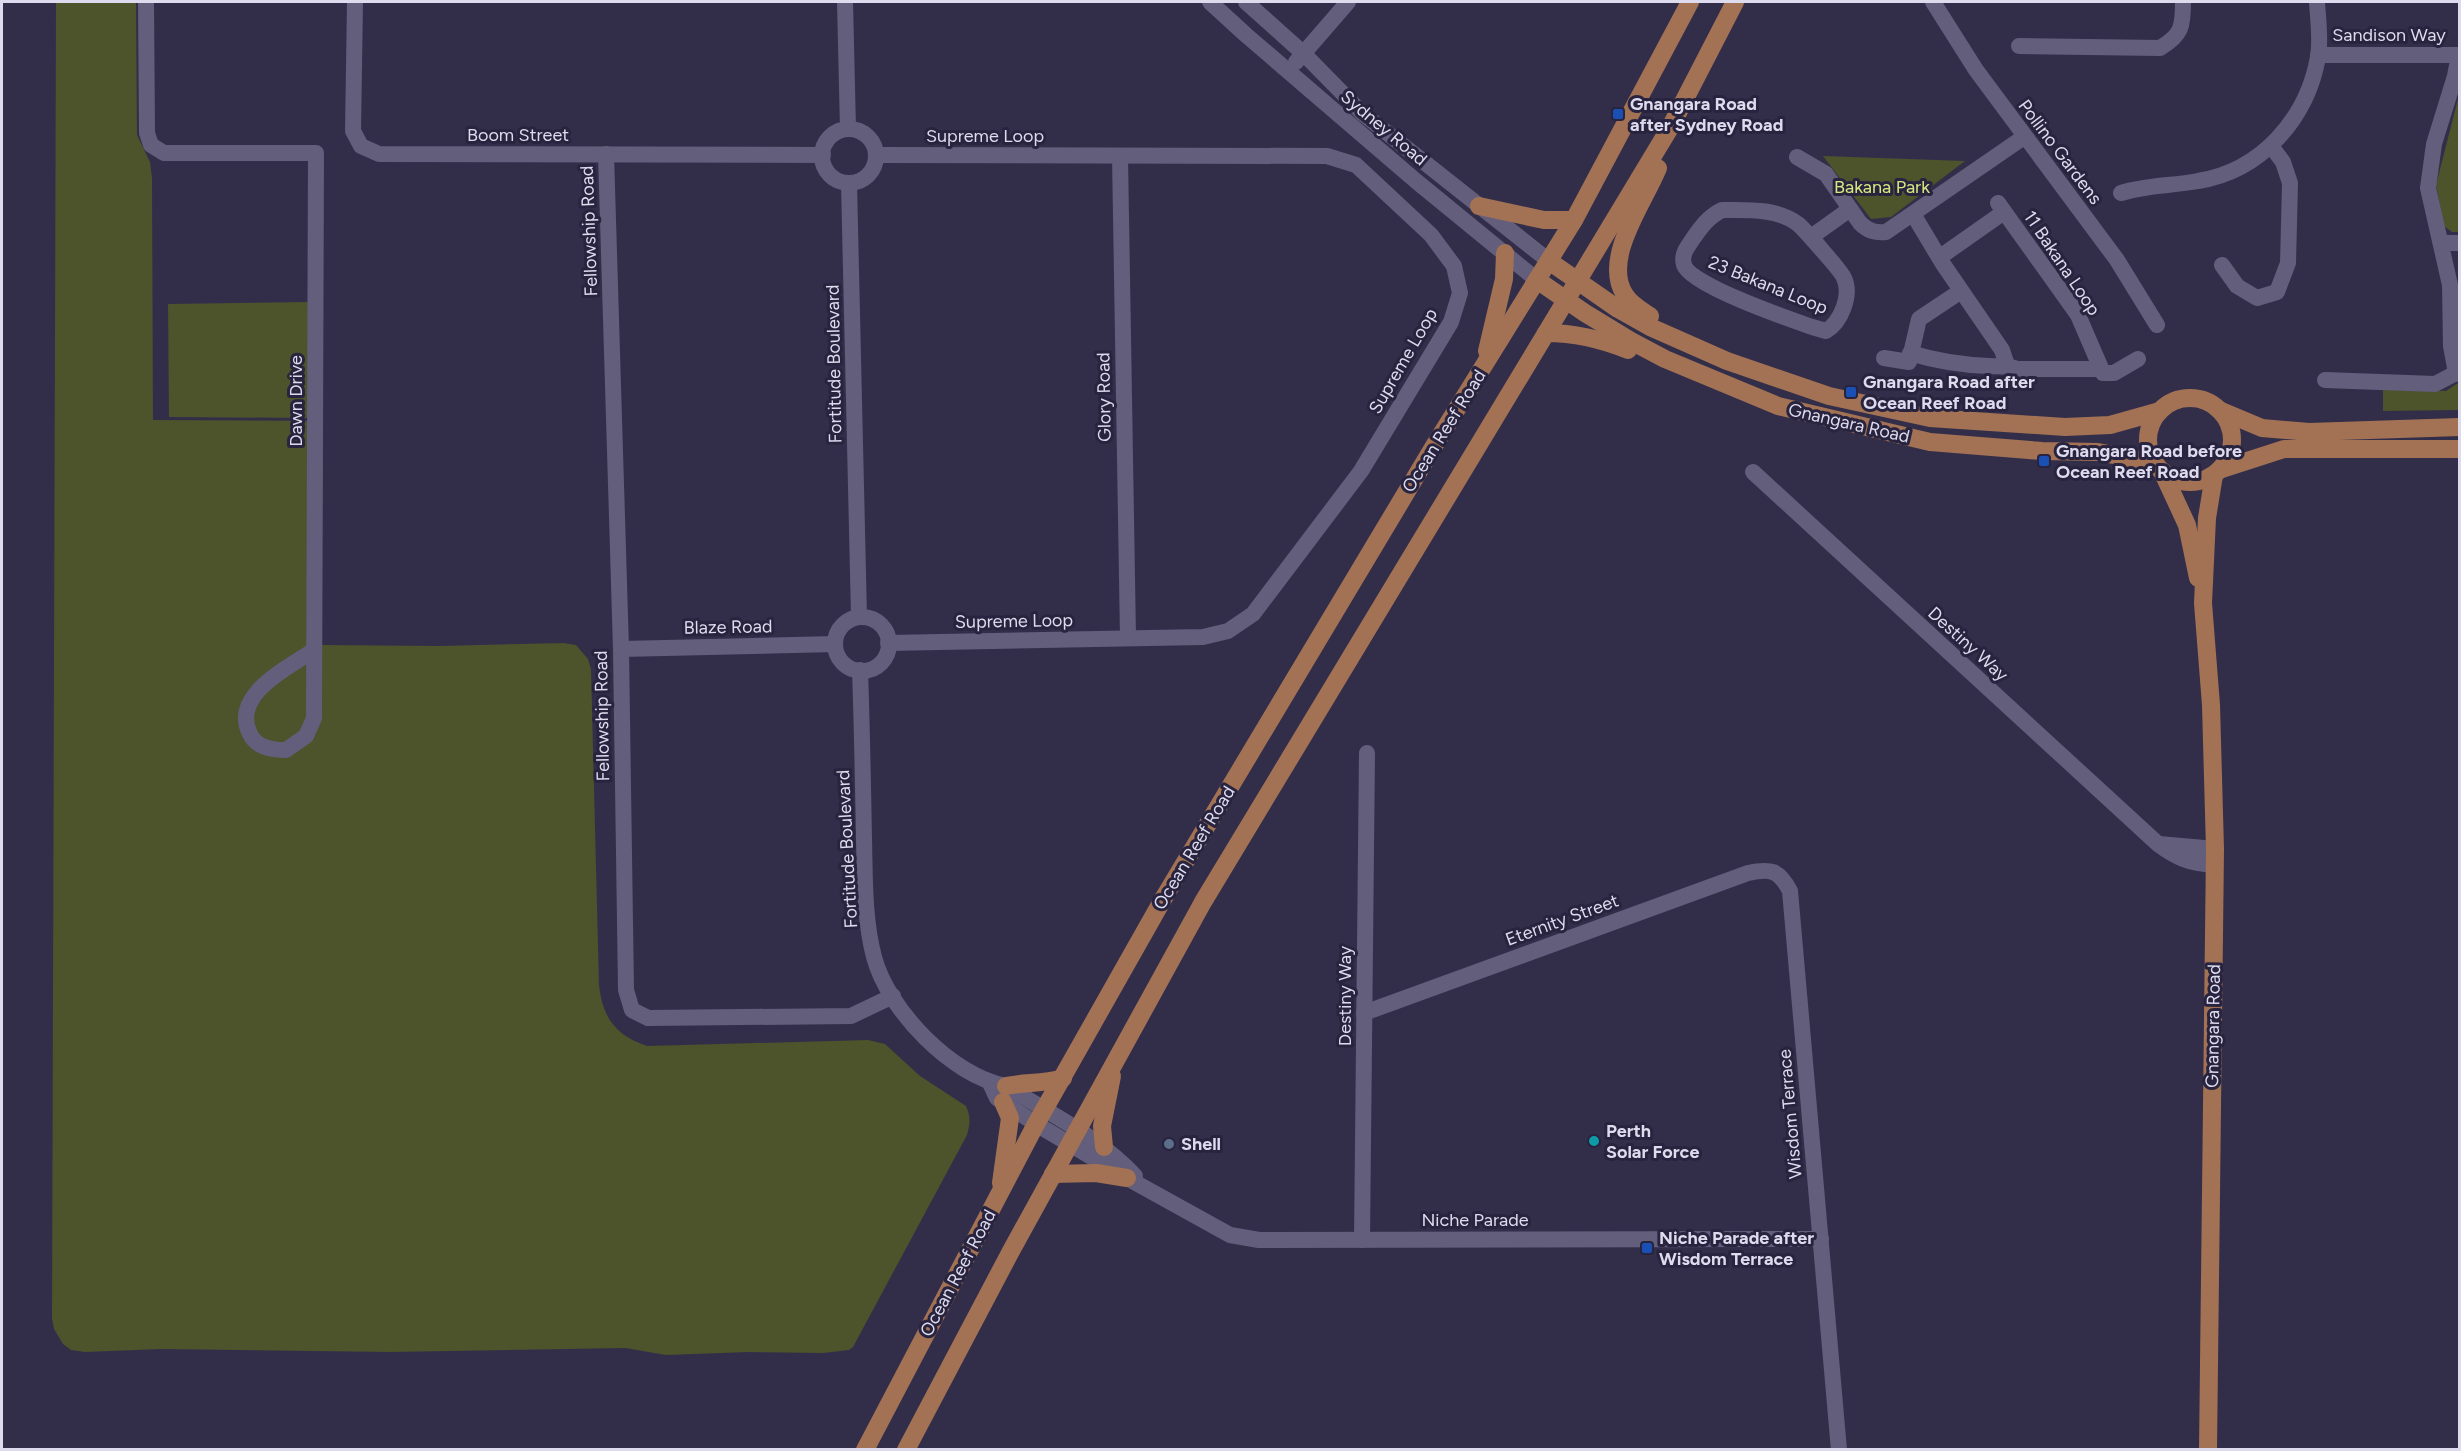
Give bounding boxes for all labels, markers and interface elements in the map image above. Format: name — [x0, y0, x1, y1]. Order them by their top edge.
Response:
street label: Sandison Way — [2332, 24, 2446, 46]
street label: Sydney Road — [1336, 86, 1432, 170]
place label: Gnangara Road after Sydney Road — [1630, 93, 1783, 136]
street label: Pollino Gardens — [2013, 95, 2107, 209]
marker: Gnangara Road after Sydney Road — [1611, 107, 1625, 121]
street label: Boom Street — [467, 124, 569, 146]
street label: Supreme Loop — [926, 125, 1044, 147]
street label: Fellowship Road — [576, 165, 602, 297]
park label: Bakana Park — [1834, 176, 1930, 198]
street label: 11 Bakana Loop — [2019, 206, 2105, 320]
street label: 23 Bakana Loop — [1705, 251, 1831, 319]
street label: Fortitude Boulevard — [822, 284, 846, 444]
street label: Supreme Loop — [1364, 304, 1442, 418]
street label: Glory Road — [1092, 352, 1116, 442]
street label: Dawn Drive — [285, 355, 307, 447]
street label: Ocean Reef Road — [1397, 366, 1491, 496]
place label: Gnangara Road after Ocean Reef Road — [1863, 371, 2035, 414]
marker: Gnangara Road after Ocean Reef Road — [1844, 385, 1858, 399]
street label: Gnangara Road — [1786, 398, 1912, 448]
place label: Gnangara Road before Ocean Reef Road — [2056, 440, 2242, 483]
marker: Gnangara Road before Ocean Reef Road — [2037, 454, 2051, 468]
street label: Destiny Way — [1923, 602, 2013, 686]
street label: Supreme Loop — [955, 609, 1073, 633]
street label: Blaze Road — [683, 615, 773, 639]
street label: Fellowship Road — [590, 650, 614, 782]
street label: Fortitude Boulevard — [832, 769, 862, 929]
street label: Ocean Reef Road — [1148, 782, 1240, 914]
street label: Eternity Street — [1502, 889, 1622, 951]
street label: Destiny Way — [1334, 945, 1356, 1046]
street label: Gnangara Road — [2201, 964, 2225, 1088]
street label: Wisdom Terrace — [1773, 1048, 1807, 1180]
place label: Perth Solar Force — [1606, 1120, 1699, 1163]
place label: Shell — [1181, 1133, 1221, 1155]
marker: Perth Solar Force — [1587, 1134, 1601, 1148]
marker: Shell — [1162, 1137, 1176, 1151]
street label: Ocean Reef Road — [915, 1206, 1001, 1340]
street label: Niche Parade — [1421, 1209, 1529, 1231]
place label: Niche Parade after Wisdom Terrace — [1659, 1227, 1814, 1270]
marker: Niche Parade after Wisdom Terrace — [1640, 1241, 1654, 1255]

